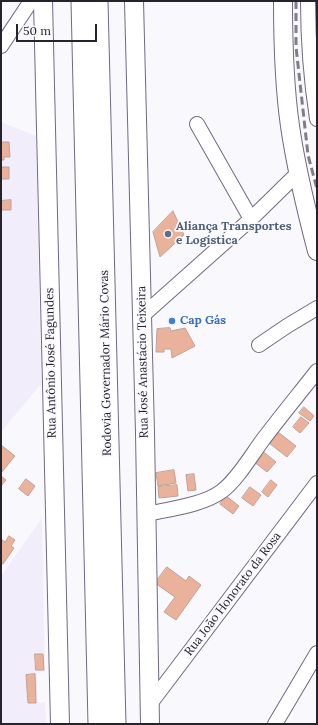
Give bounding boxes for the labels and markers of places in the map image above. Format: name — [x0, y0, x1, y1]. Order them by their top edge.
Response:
place label: Aliança Transportes e Logística — [176, 220, 291, 248]
marker: Aliança Transportes e Logística — [163, 229, 173, 239]
place label: Cap Gás — [180, 314, 226, 328]
marker: Cap Gás — [167, 316, 177, 326]

